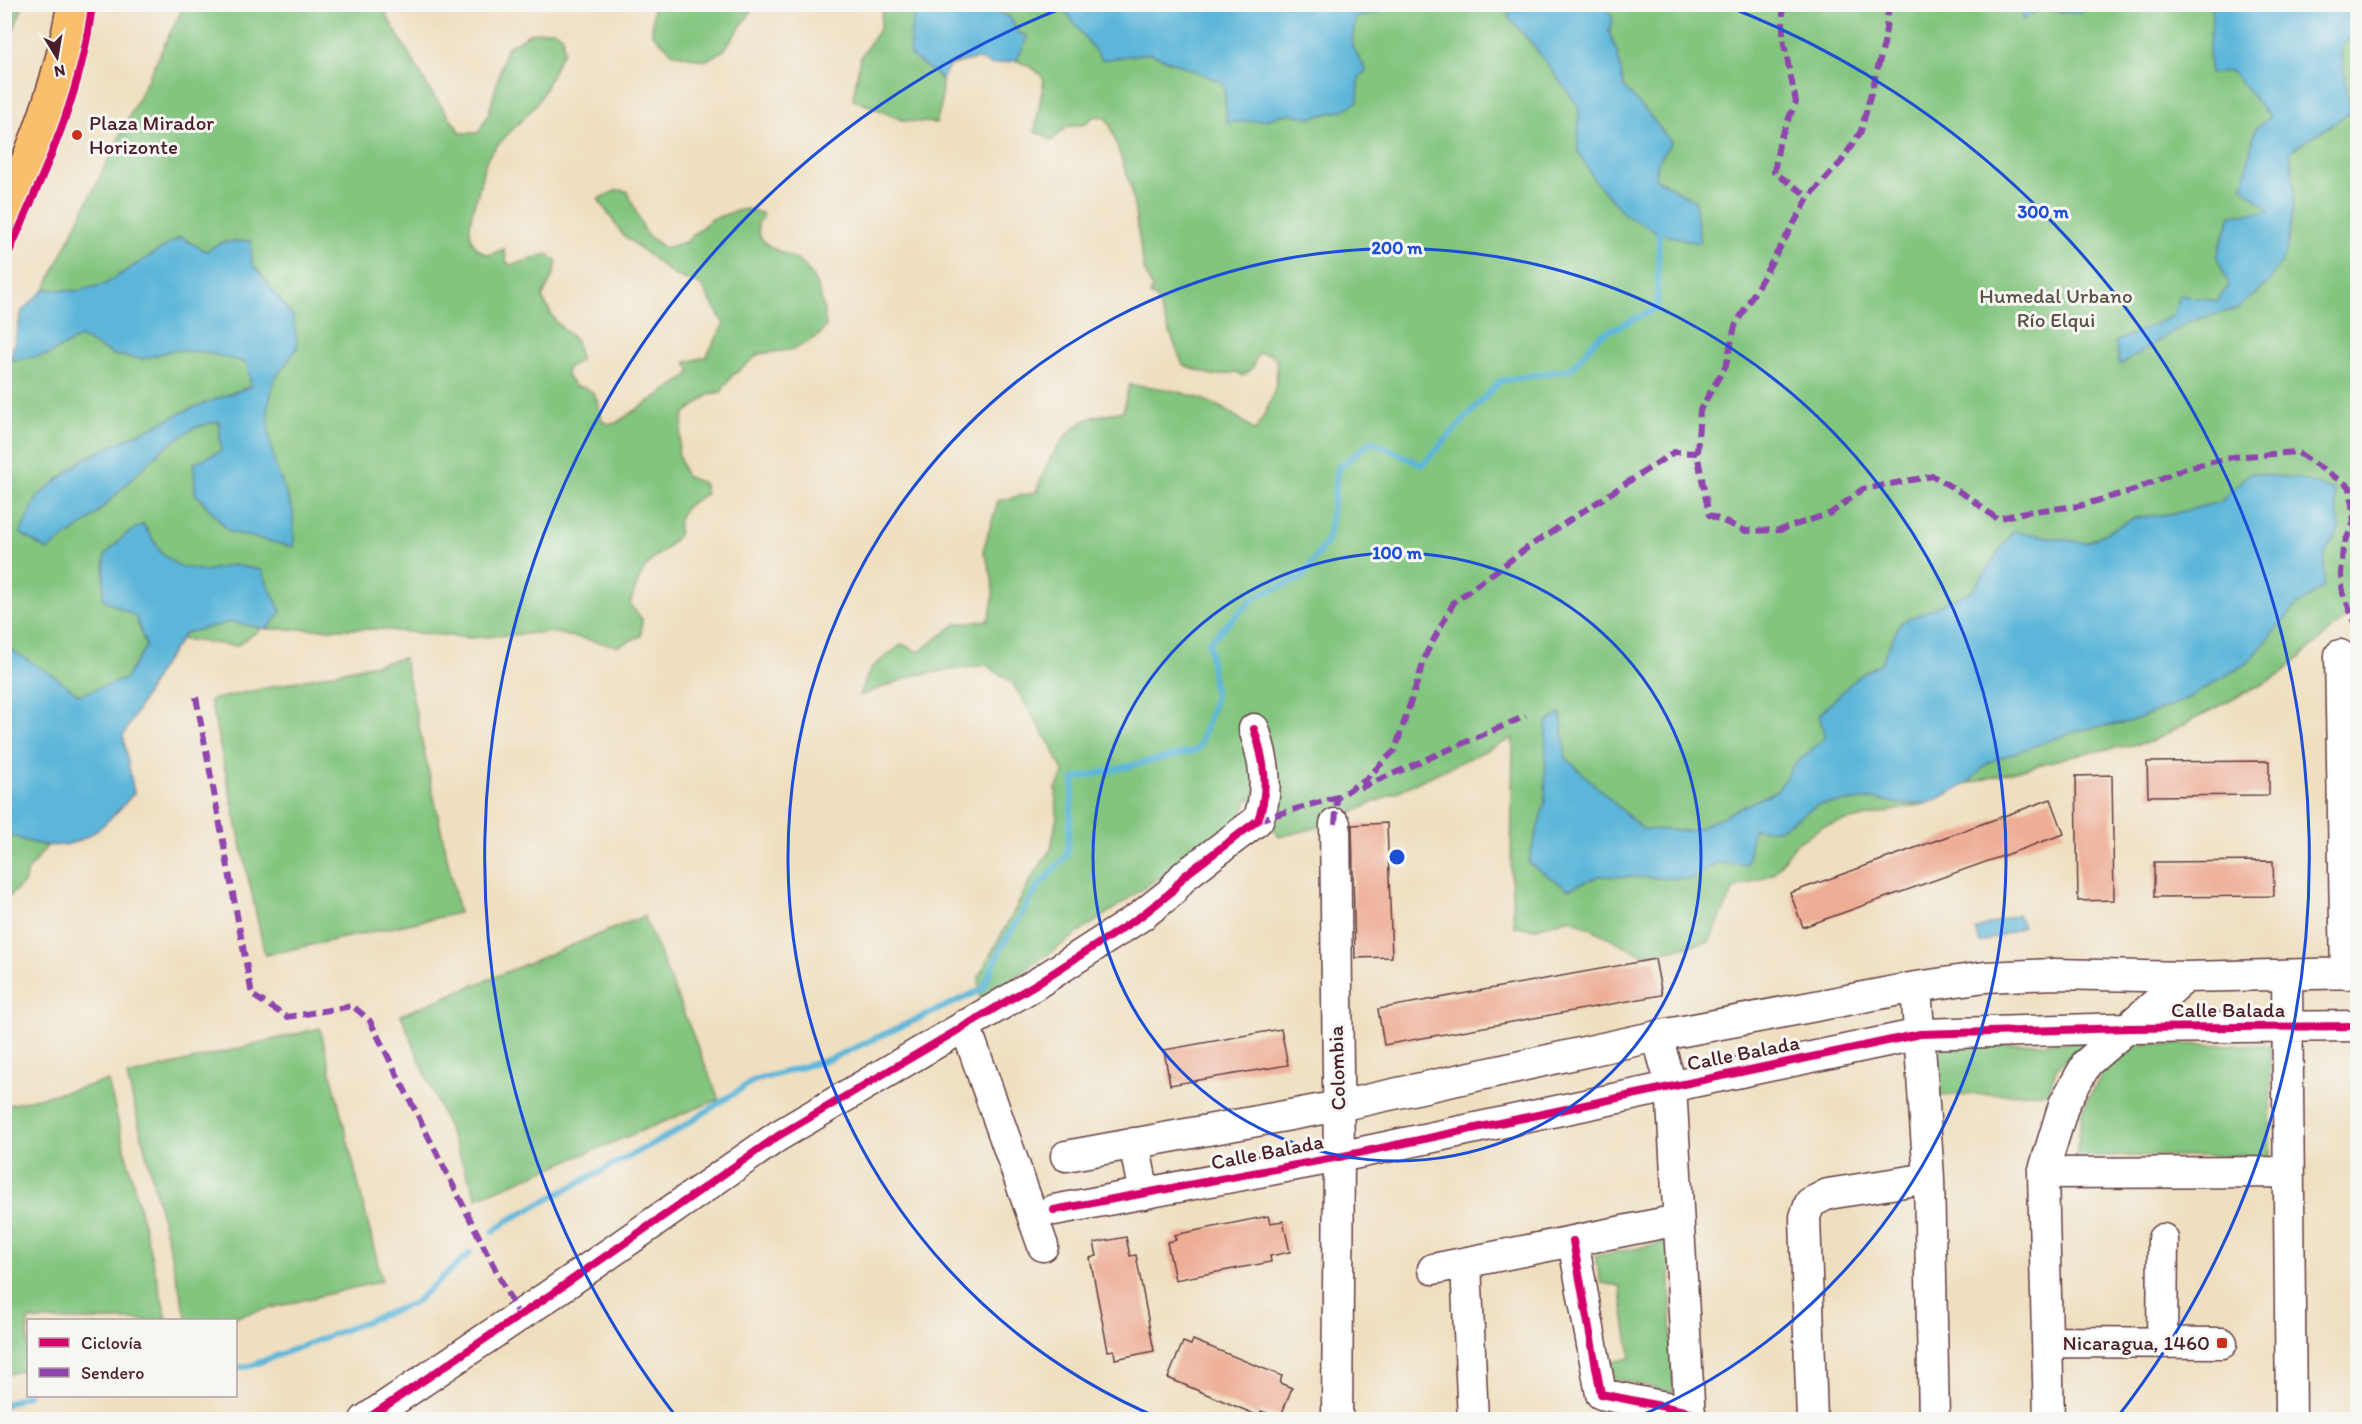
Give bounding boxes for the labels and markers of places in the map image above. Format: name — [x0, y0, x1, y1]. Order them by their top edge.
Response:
place label: Plaza Mirador Horizonte — [89, 110, 214, 159]
marker: Plaza Mirador Horizonte — [70, 128, 84, 142]
centre of rings — [1387, 847, 1407, 867]
place label: Nicaragua, 1460 — [2063, 1330, 2210, 1355]
marker: Nicaragua, 1460 — [2215, 1336, 2229, 1350]

